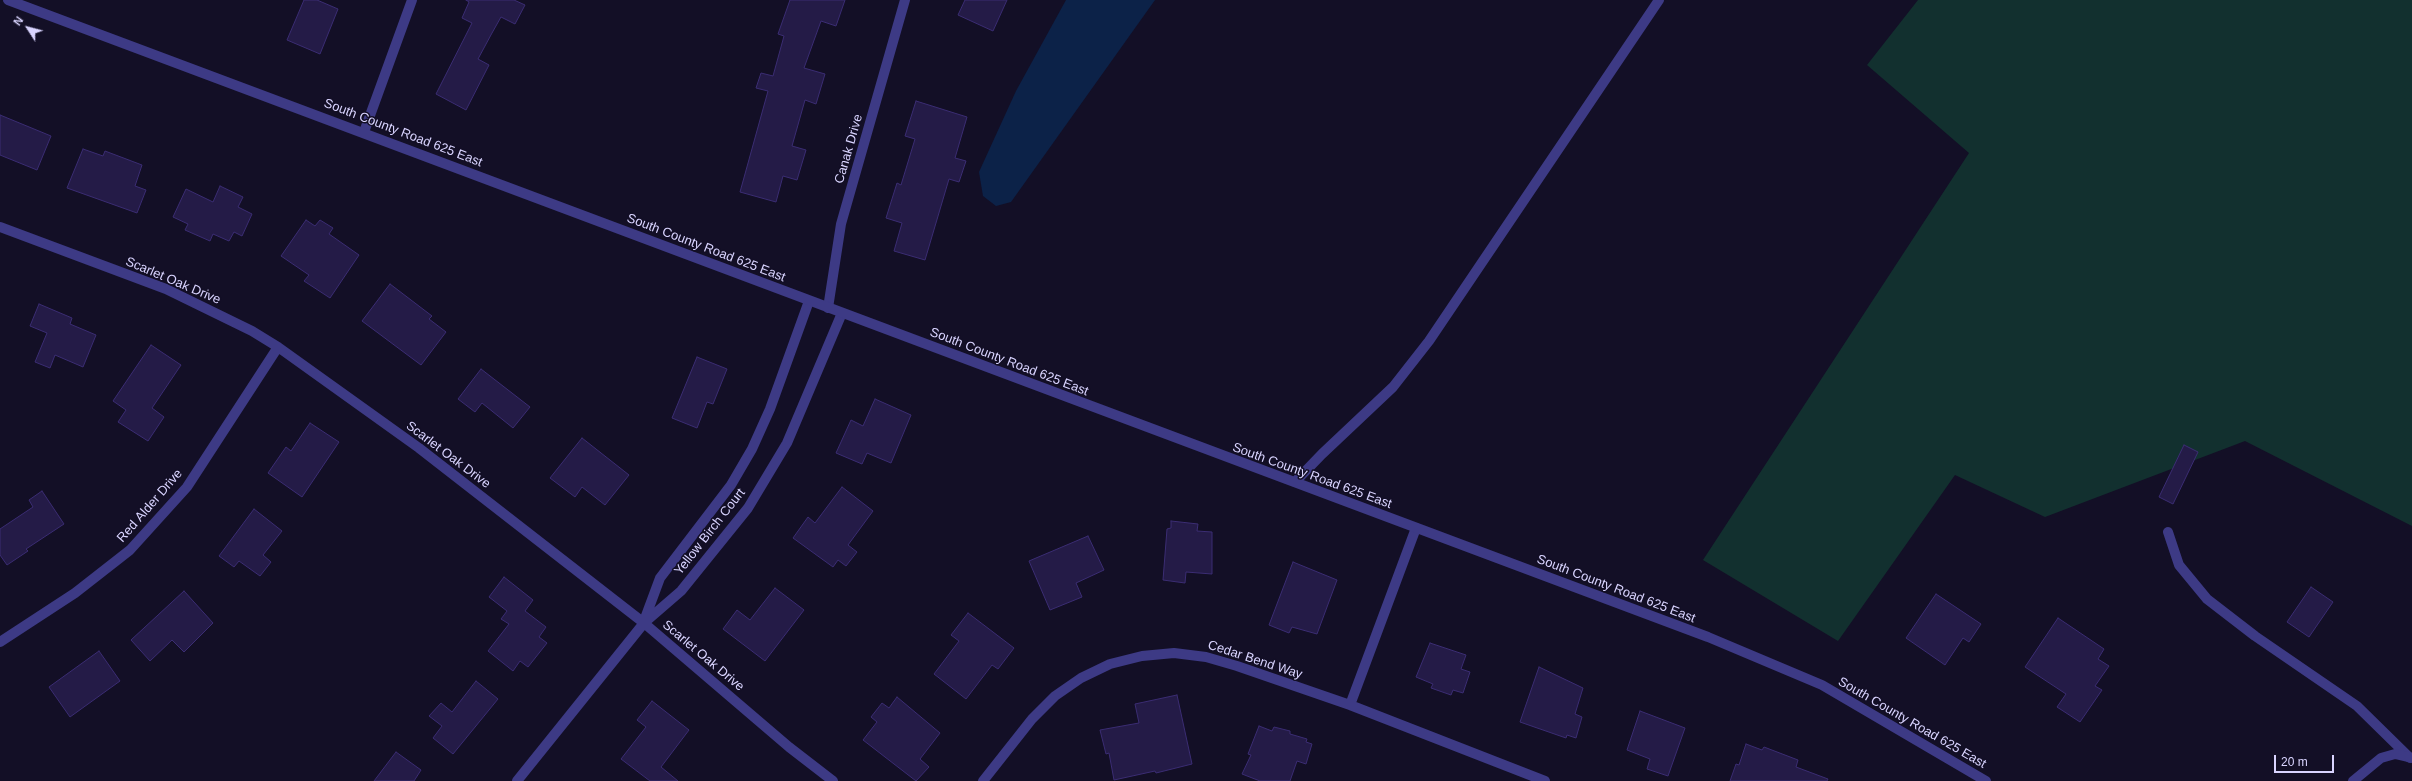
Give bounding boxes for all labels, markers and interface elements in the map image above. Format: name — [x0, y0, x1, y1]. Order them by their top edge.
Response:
north arrow — [8, 8, 48, 48]
text: N — [11, 14, 25, 28]
street label: South County Road 625 East — [322, 96, 484, 170]
street label: Canak Drive — [832, 112, 866, 186]
street label: South County Road 625 East — [625, 211, 787, 285]
street label: Scarlet Oak Drive — [123, 254, 223, 308]
street label: South County Road 625 East — [928, 325, 1090, 399]
street label: Scarlet Oak Drive — [403, 418, 493, 492]
street label: South County Road 625 East — [1230, 440, 1394, 512]
street label: Red Alder Drive — [114, 466, 186, 546]
street label: Yellow Birch Court — [671, 486, 749, 578]
street label: South County Road 625 East — [1535, 552, 1697, 626]
street label: Scarlet Oak Drive — [659, 617, 747, 695]
street label: Cedar Bend Way — [1206, 637, 1304, 683]
street label: South County Road 625 East — [1835, 674, 1989, 772]
scale bar — [2276, 747, 2336, 773]
text: 20 m — [2281, 755, 2308, 769]

